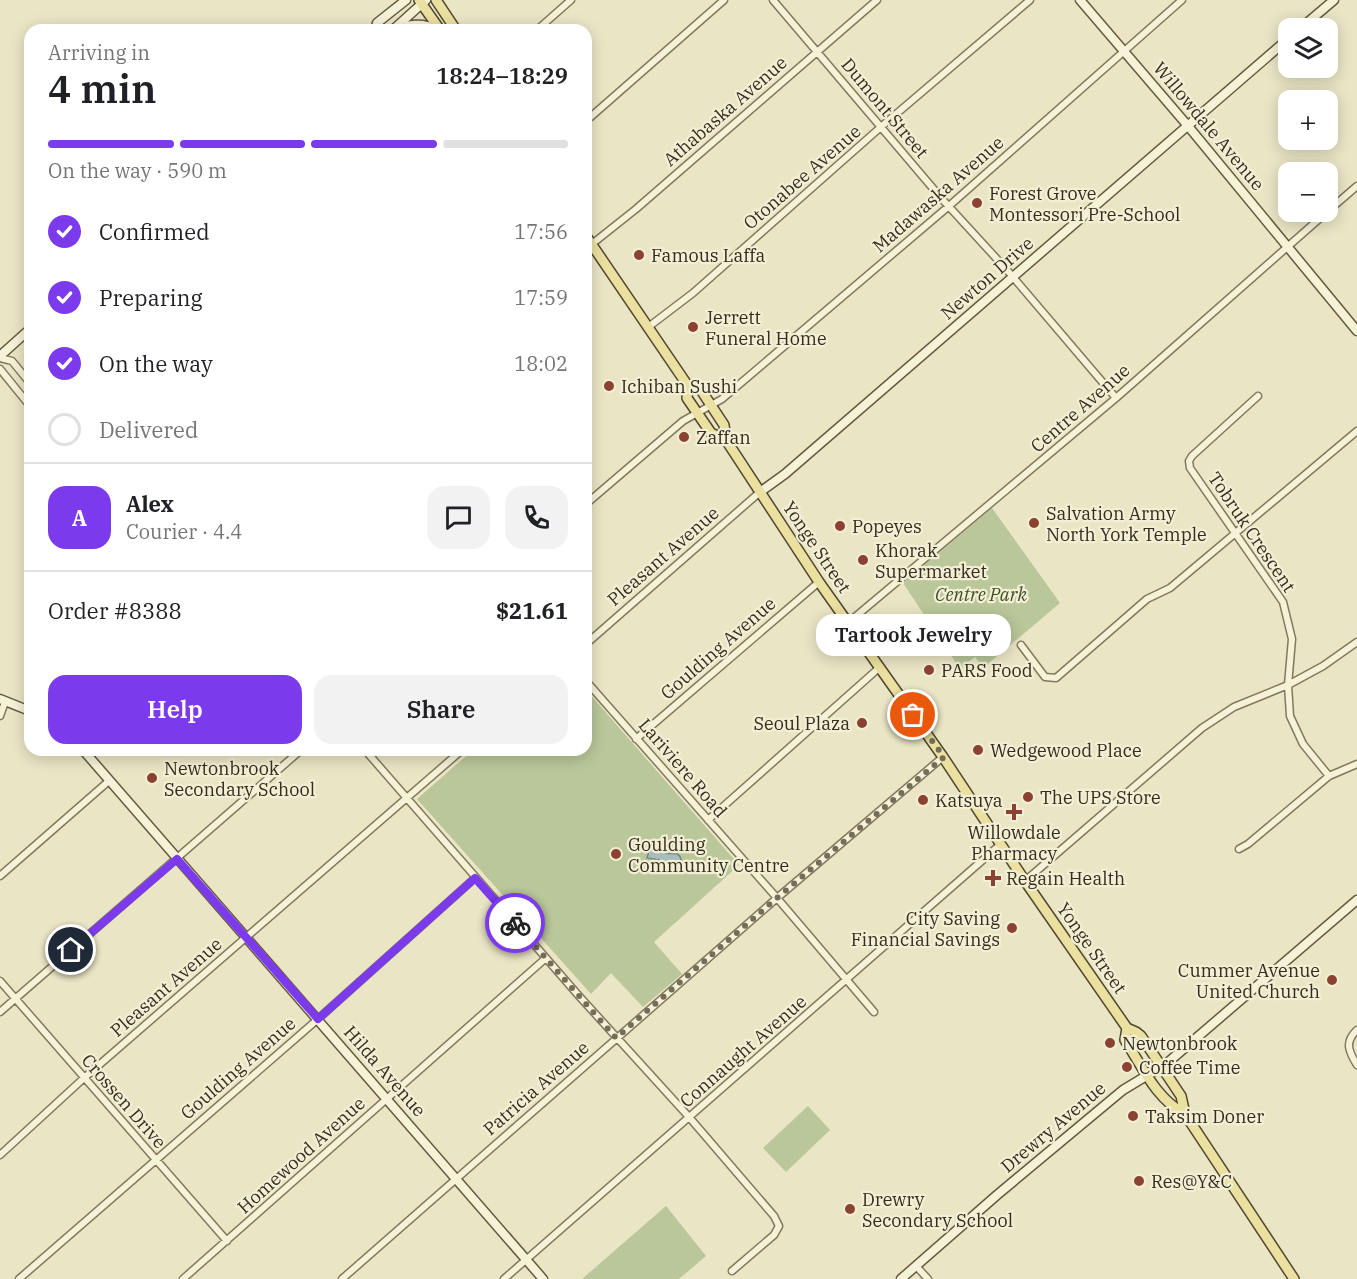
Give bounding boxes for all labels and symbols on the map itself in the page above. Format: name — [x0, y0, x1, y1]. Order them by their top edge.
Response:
street label: Athabaska Avenue — [658, 51, 792, 171]
street label: Dumont Street — [836, 53, 934, 163]
street label: Willowdale Avenue — [1149, 57, 1269, 195]
street label: Otonabee Avenue — [739, 120, 865, 234]
street label: Madawaska Avenue — [868, 131, 1008, 257]
place label: Forest Grove Montessori Pre-School — [989, 182, 1180, 226]
marker: Forest Grove Montessori Pre-School — [970, 196, 984, 210]
street label: Newton Drive — [936, 232, 1038, 324]
place label: Famous Laffa — [651, 244, 766, 267]
marker: Famous Laffa — [632, 248, 646, 262]
place label: Jerrett Funeral Home — [705, 306, 827, 350]
marker: Jerrett Funeral Home — [686, 320, 700, 334]
street label: Centre Avenue — [1026, 359, 1134, 457]
place label: Ichiban Sushi — [621, 375, 738, 398]
marker: Ichiban Sushi — [602, 379, 616, 393]
place label: Zaffan — [696, 426, 751, 449]
marker: Zaffan — [677, 430, 691, 444]
street label: Tobruk Crescent — [1203, 467, 1301, 597]
street label: Yonge Street — [778, 497, 856, 597]
street label: Pleasant Avenue — [603, 501, 723, 611]
place label: Salvation Army North York Temple — [1046, 502, 1207, 546]
place label: Popeyes — [852, 515, 922, 538]
marker: Salvation Army North York Temple — [1027, 516, 1041, 530]
marker: Popeyes — [833, 519, 847, 533]
place label: Khorak Supermarket — [875, 539, 987, 583]
marker: Khorak Supermarket — [856, 553, 870, 567]
park label: Centre Park — [935, 583, 1028, 606]
street label: Goulding Avenue — [656, 592, 780, 704]
callout: Tartook Jewelry — [816, 613, 1010, 655]
place label: PARS Food — [941, 659, 1033, 682]
marker: PARS Food — [922, 663, 936, 677]
pin — [887, 689, 938, 740]
place label: Seoul Plaza — [753, 712, 850, 735]
street label: Lariviere Road — [634, 714, 732, 822]
marker: Seoul Plaza — [855, 716, 869, 730]
place label: Wedgewood Place — [990, 739, 1142, 762]
marker: Wedgewood Place — [971, 743, 985, 757]
place label: Newtonbrook Secondary School — [164, 757, 315, 801]
marker: Newtonbrook Secondary School — [145, 771, 159, 785]
place label: The UPS Store — [1040, 786, 1161, 809]
place label: Katsuya — [935, 789, 1003, 812]
marker: The UPS Store — [1021, 790, 1035, 804]
marker: Katsuya — [916, 793, 930, 807]
marker: Willowdale Pharmacy — [1007, 805, 1021, 819]
place label: Willowdale Pharmacy — [967, 821, 1061, 865]
place label: Goulding Community Centre — [628, 833, 789, 877]
marker: Goulding Community Centre — [609, 847, 623, 861]
place label: Regain Health — [1006, 867, 1125, 890]
marker: Regain Health — [984, 869, 1002, 887]
courier — [485, 893, 545, 953]
street label: Yonge Street — [1052, 898, 1132, 998]
place label: City Saving Financial Savings — [851, 907, 1000, 951]
marker: City Saving Financial Savings — [1005, 921, 1019, 935]
pin — [45, 924, 96, 975]
street label: Pleasant Avenue — [106, 932, 226, 1042]
place label: Cummer Avenue United Church — [1178, 959, 1320, 1003]
marker: Cummer Avenue United Church — [1325, 973, 1339, 987]
street label: Connaught Avenue — [675, 990, 811, 1112]
street label: Goulding Avenue — [176, 1012, 300, 1124]
street label: Hilda Avenue — [339, 1021, 431, 1121]
place label: Newtonbrook — [1122, 1032, 1238, 1055]
street label: Patricia Avenue — [478, 1036, 594, 1140]
marker: Newtonbrook — [1103, 1036, 1117, 1050]
street label: Crossen Drive — [77, 1049, 171, 1153]
place label: Coffee Time — [1139, 1056, 1240, 1079]
marker: Coffee Time — [1120, 1060, 1134, 1074]
street label: Drewry Avenue — [996, 1076, 1110, 1178]
street label: Homewood Avenue — [232, 1092, 370, 1218]
place label: Taksim Doner — [1145, 1105, 1264, 1128]
marker: Taksim Doner — [1126, 1109, 1140, 1123]
place label: Res@Y&C — [1151, 1170, 1232, 1193]
marker: Res@Y&C — [1132, 1174, 1146, 1188]
place label: Drewry Secondary School — [862, 1188, 1013, 1232]
marker: Drewry Secondary School — [843, 1202, 857, 1216]

